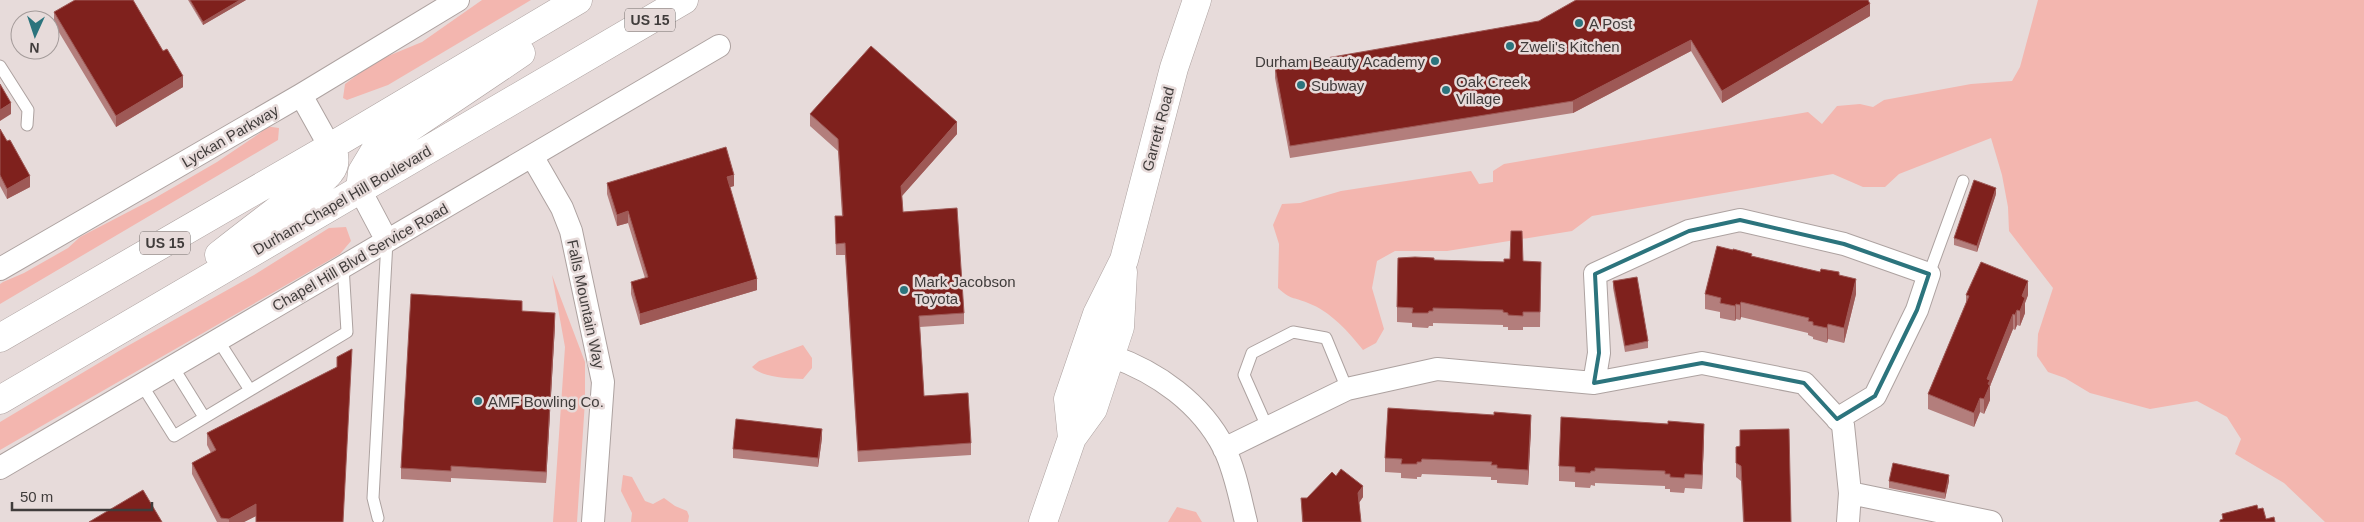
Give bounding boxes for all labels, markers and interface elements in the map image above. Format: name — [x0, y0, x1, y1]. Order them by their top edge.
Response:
road number: US 15 — [625, 8, 675, 32]
north arrow — [10, 10, 60, 60]
place label: A Post — [1589, 15, 1633, 32]
marker: A Post — [1573, 17, 1585, 29]
place label: Zweli's Kitchen — [1520, 38, 1620, 55]
text: N — [29, 40, 40, 56]
marker: Zweli's Kitchen — [1504, 40, 1516, 52]
place label: Durham Beauty Academy — [1255, 53, 1425, 70]
marker: Durham Beauty Academy — [1429, 55, 1441, 67]
place label: Oak Creek Village — [1456, 73, 1528, 107]
place label: Subway — [1311, 77, 1365, 94]
marker: Subway — [1295, 79, 1307, 91]
marker: Oak Creek Village — [1440, 84, 1452, 96]
street label: Garrett Road — [1139, 85, 1177, 173]
street label: Lyckan Parkway — [179, 101, 282, 171]
street label: Durham-Chapel Hill Boulevard — [250, 142, 434, 258]
street label: Chapel Hill Blvd Service Road — [269, 200, 451, 314]
road number: US 15 — [140, 232, 190, 254]
street label: Falls Mountain Way — [564, 238, 608, 370]
place label: Mark Jacobson Toyota — [914, 273, 1016, 307]
marker: Mark Jacobson Toyota — [898, 284, 910, 296]
place label: AMF Bowling Co. — [488, 393, 604, 410]
marker: AMF Bowling Co. — [472, 395, 484, 407]
scale bar — [12, 480, 152, 512]
text: 50 m — [20, 488, 53, 505]

